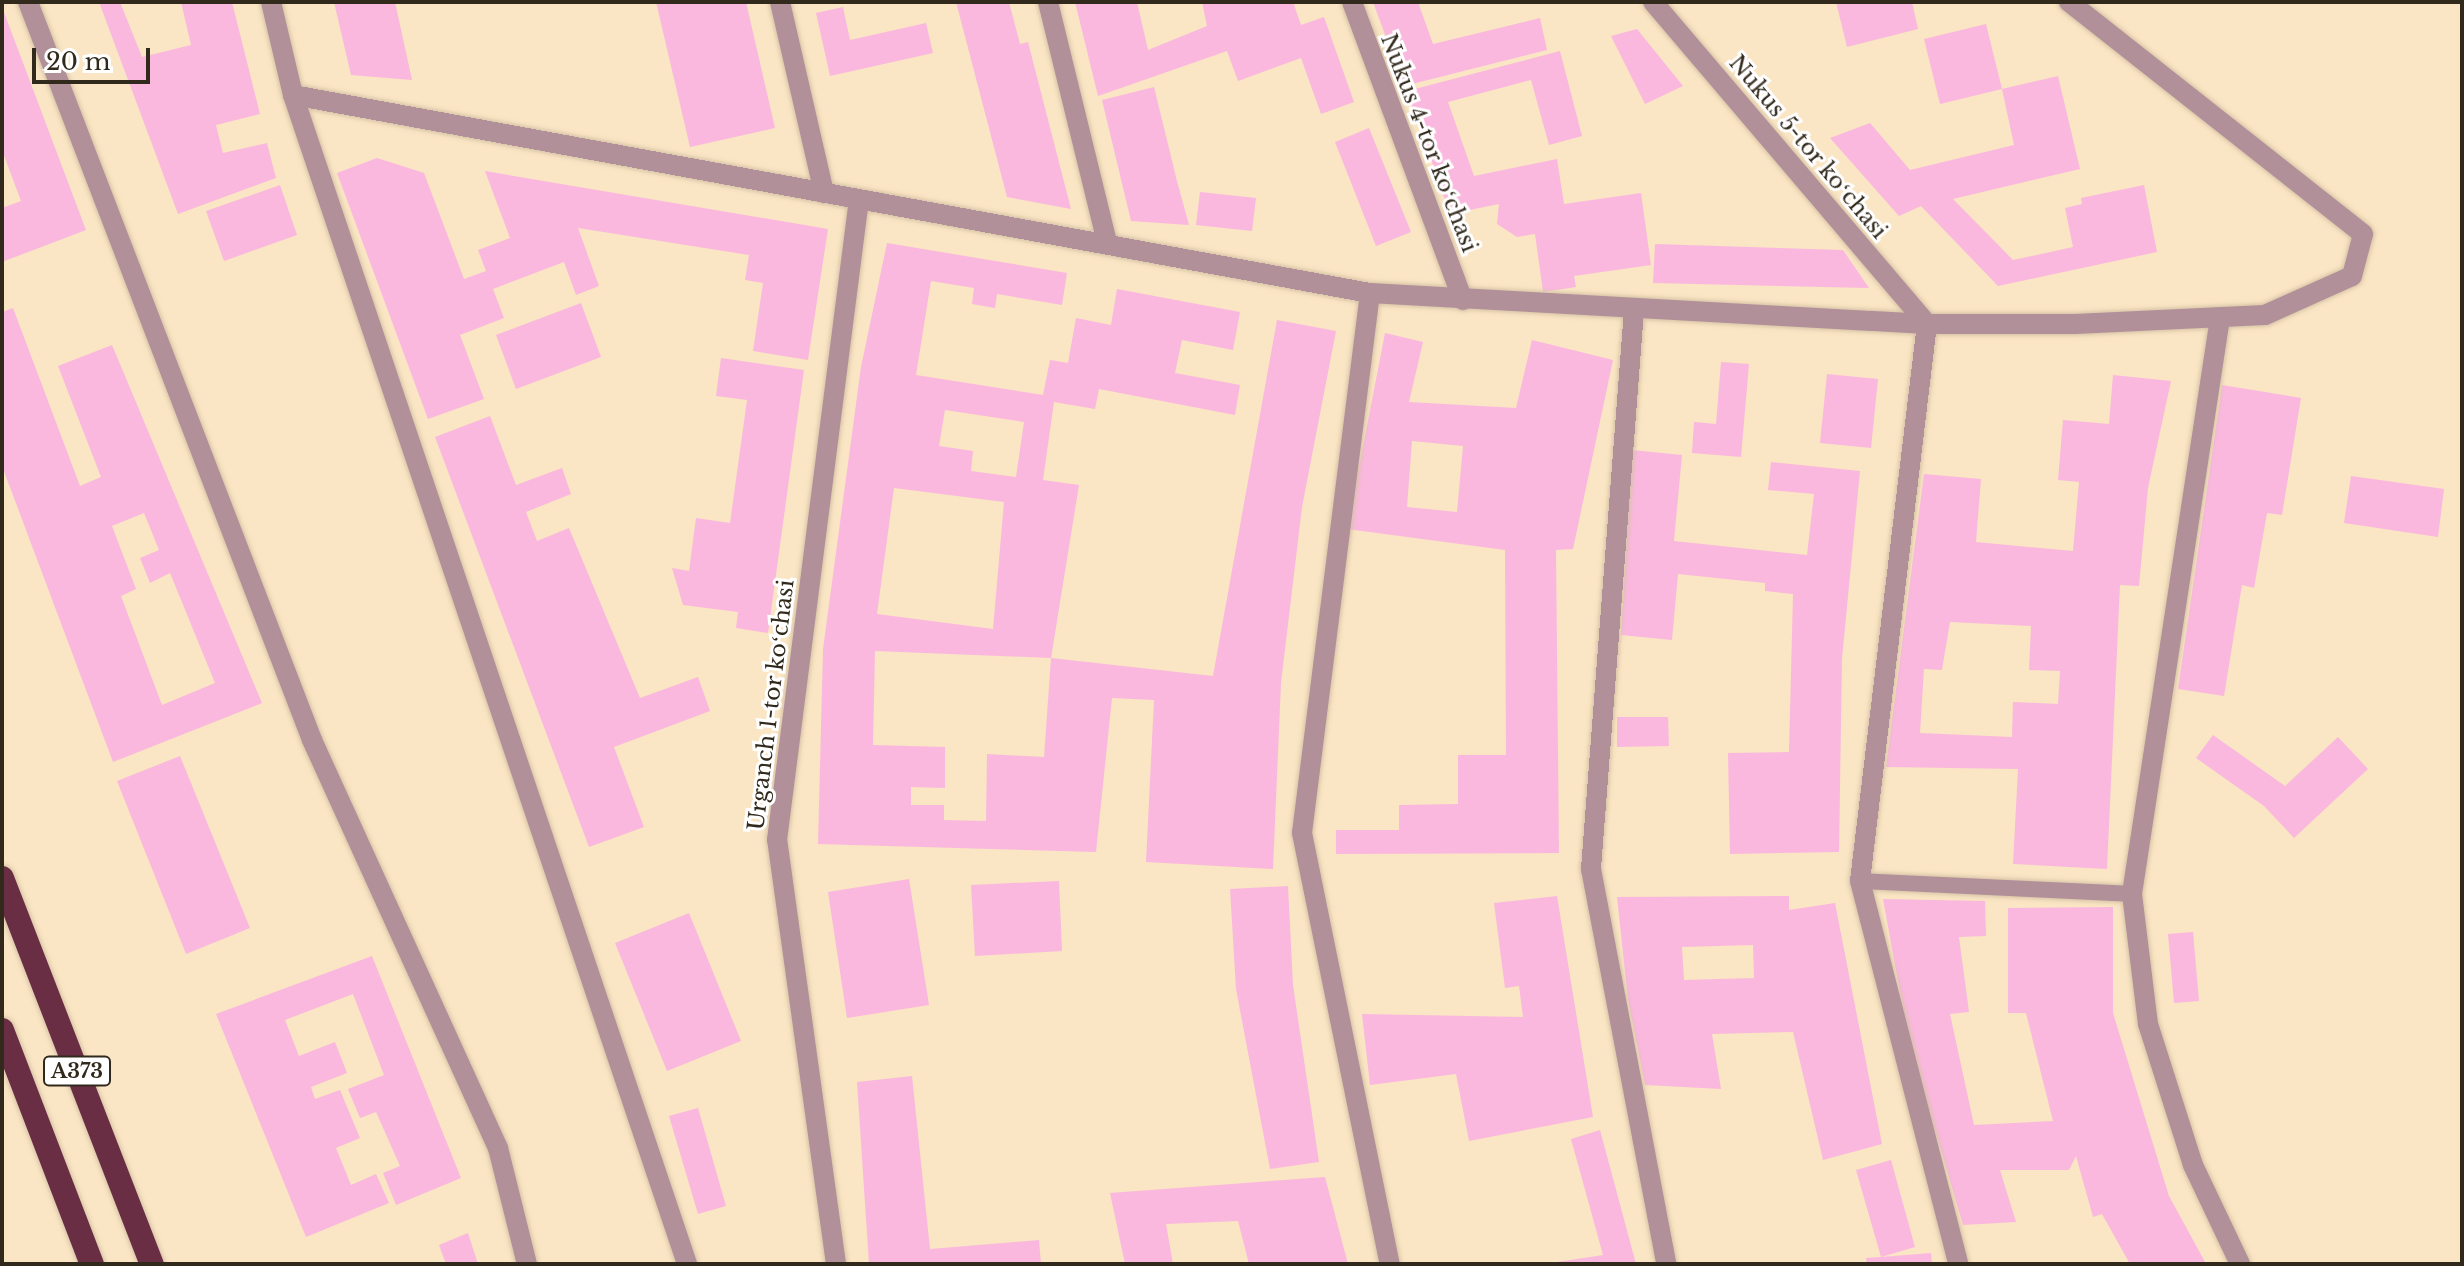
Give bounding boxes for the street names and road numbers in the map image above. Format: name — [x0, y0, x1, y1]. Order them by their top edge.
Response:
street label: Nukus 4-tor koʻchasi — [1375, 30, 1483, 256]
street label: Nukus 5-tor koʻchasi — [1723, 50, 1893, 244]
street label: Urganch 1-tor koʻchasi — [742, 578, 800, 832]
road number: A373 — [43, 1055, 111, 1087]

